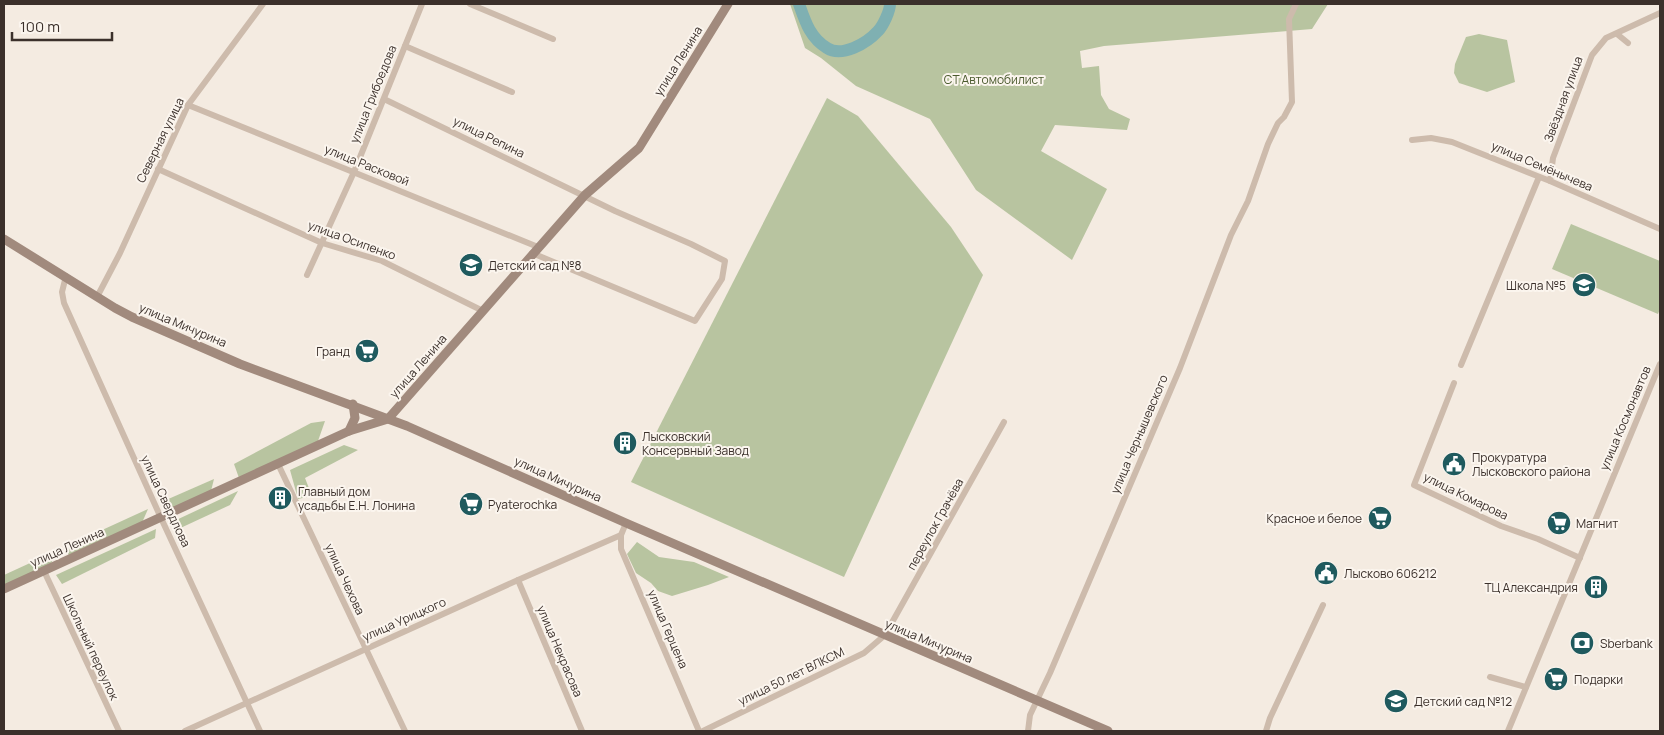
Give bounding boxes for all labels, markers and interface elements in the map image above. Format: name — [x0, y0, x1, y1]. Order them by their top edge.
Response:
scale bar — [12, 10, 112, 42]
text: 100 m — [20, 16, 60, 37]
street label: улица Ленина — [650, 23, 706, 99]
street label: улица Грибоедова — [346, 42, 400, 146]
street label: Звёздная улица — [1540, 54, 1586, 144]
park label: СТ Автомобилист — [944, 71, 1044, 88]
street label: Северная улица — [132, 95, 188, 185]
street label: улица Репина — [450, 112, 528, 162]
street label: улица Семёнычева — [1489, 137, 1595, 195]
street label: улица Расковой — [322, 140, 412, 190]
street label: улица Осипенко — [306, 216, 398, 264]
school or university icon: Детский сад №8 — [458, 252, 484, 278]
place label: Детский сад №8 — [488, 257, 582, 274]
school or university icon: Школа №5 — [1571, 272, 1597, 298]
place label: Школа №5 — [1506, 277, 1566, 294]
street label: улица Мичурина — [137, 299, 229, 351]
street label: улица Ленина — [386, 330, 450, 402]
supermarket icon: Гранд — [354, 338, 380, 364]
place label: Гранд — [316, 343, 350, 360]
street label: улица Космонавтов — [1595, 363, 1655, 473]
street label: улица Чернышевского — [1106, 372, 1172, 496]
place label: Лысковский Консервный Завод — [642, 428, 749, 459]
building icon: Лысковский Консервный Завод — [612, 430, 638, 456]
place label: Прокуратура Лысковского района — [1472, 449, 1590, 480]
public building icon: Прокуратура Лысковского района — [1441, 451, 1467, 477]
street label: улица Свердлова — [137, 452, 195, 550]
street label: улица Мичурина — [512, 452, 604, 506]
street label: улица Комарова — [1421, 468, 1511, 524]
street label: переулок Грачёва — [903, 475, 967, 573]
place label: Главный дом усадьбы Е.Н. Лонина — [298, 483, 415, 514]
building icon: Главный дом усадьбы Е.Н. Лонина — [267, 485, 293, 511]
supermarket icon: Pyaterochka — [458, 491, 484, 517]
place label: Pyaterochka — [488, 496, 557, 513]
supermarket icon: Красное и белое — [1367, 505, 1393, 531]
place label: Красное и белое — [1267, 510, 1362, 527]
supermarket icon: Магнит — [1546, 510, 1572, 536]
place label: Магнит — [1576, 515, 1618, 532]
street label: улица Ленина — [27, 523, 107, 571]
street label: улица Чехова — [321, 540, 369, 618]
public building icon: Лысково 606212 — [1313, 560, 1339, 586]
place label: Лысково 606212 — [1344, 565, 1437, 582]
building icon: ТЦ Александрия — [1583, 574, 1609, 600]
place label: ТЦ Александрия — [1484, 579, 1578, 596]
street label: улица Герцена — [644, 587, 692, 671]
street label: Школьный переулок — [59, 591, 123, 704]
street label: улица Урицкого — [359, 593, 449, 645]
street label: улица Некрасова — [533, 603, 587, 699]
street label: улица Мичурина — [883, 615, 975, 667]
bank icon: Sberbank — [1569, 630, 1595, 656]
place label: Sberbank — [1600, 635, 1654, 652]
street label: улица 50 лет ВЛКСМ — [735, 643, 847, 709]
supermarket icon: Подарки — [1543, 666, 1569, 692]
place label: Подарки — [1574, 671, 1623, 688]
school or university icon: Детский сад №12 — [1383, 688, 1409, 714]
place label: Детский сад №12 — [1414, 693, 1512, 710]

